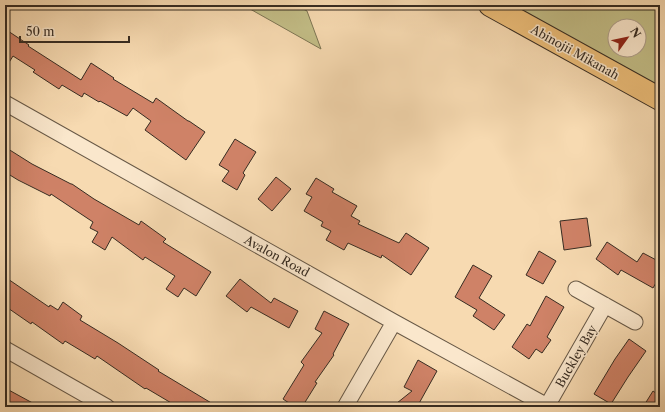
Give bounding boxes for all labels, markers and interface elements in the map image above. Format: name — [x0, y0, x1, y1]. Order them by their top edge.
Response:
scale bar — [20, 18, 129, 44]
north arrow — [607, 18, 647, 58]
street label: Abinojii Mikanah — [527, 21, 622, 83]
text: 50 m — [26, 24, 55, 39]
text: N — [627, 25, 644, 41]
street label: Avalon Road — [241, 232, 313, 280]
street label: Buckley Bay — [552, 322, 600, 390]

